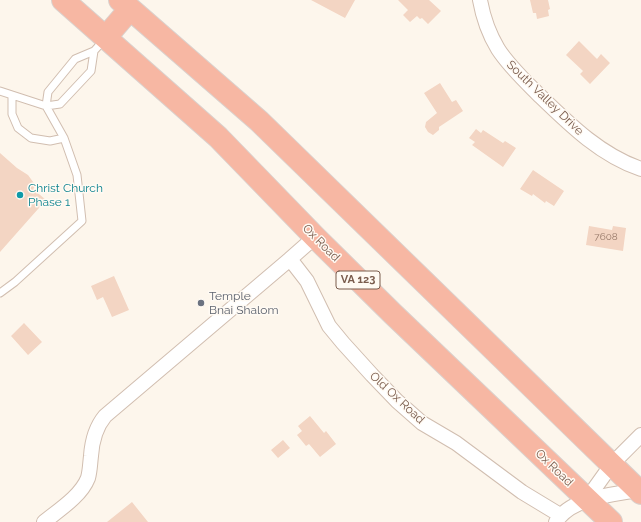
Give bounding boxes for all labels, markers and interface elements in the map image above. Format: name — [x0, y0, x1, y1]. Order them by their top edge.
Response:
street label: South Valley Drive — [504, 58, 586, 138]
place label: Christ Church Phase 1 — [28, 181, 103, 209]
marker: Christ Church Phase 1 — [15, 190, 25, 200]
street label: Ox Road — [299, 221, 343, 265]
house number: 7608 — [594, 231, 618, 243]
road number: VA 123 — [336, 271, 380, 289]
place label: Temple Bnai Shalom — [209, 289, 278, 317]
marker: Temple Bnai Shalom — [196, 298, 206, 308]
street label: Old Ox Road — [367, 369, 427, 427]
street label: Ox Road — [532, 447, 576, 489]

